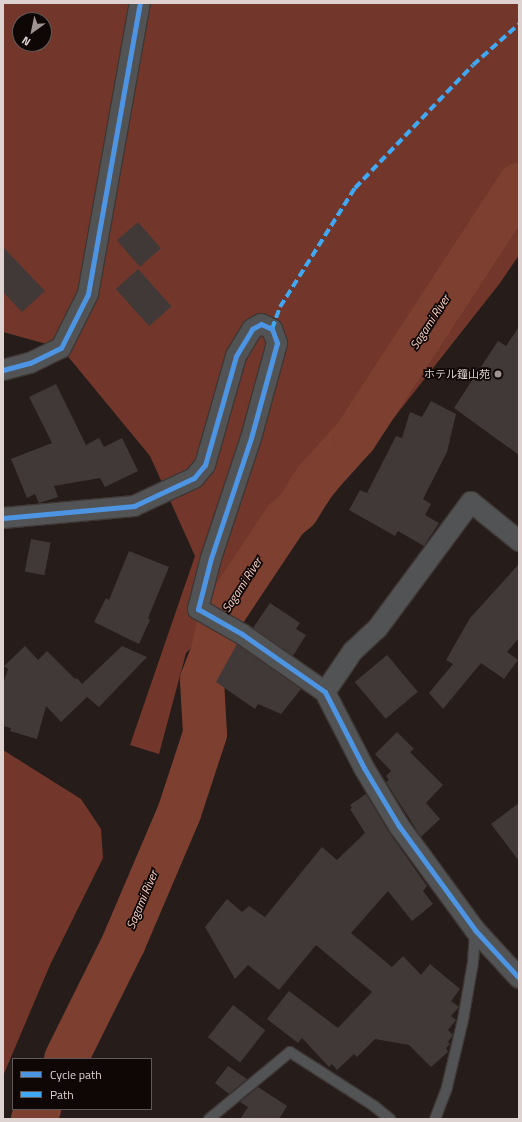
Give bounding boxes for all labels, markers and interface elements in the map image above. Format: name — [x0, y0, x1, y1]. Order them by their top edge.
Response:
north arrow — [12, 12, 52, 52]
text: N — [18, 32, 34, 50]
water label: Sagami River — [407, 292, 453, 352]
place label: ホテル鐘山苑 — [424, 367, 490, 381]
marker: ホテル鐘山苑 — [493, 369, 503, 379]
water label: Sagami River — [219, 555, 265, 615]
water label: Sagami River — [123, 869, 161, 931]
legend — [12, 1058, 152, 1110]
text: Cycle path — [50, 1065, 102, 1084]
text: Path — [50, 1085, 74, 1104]

